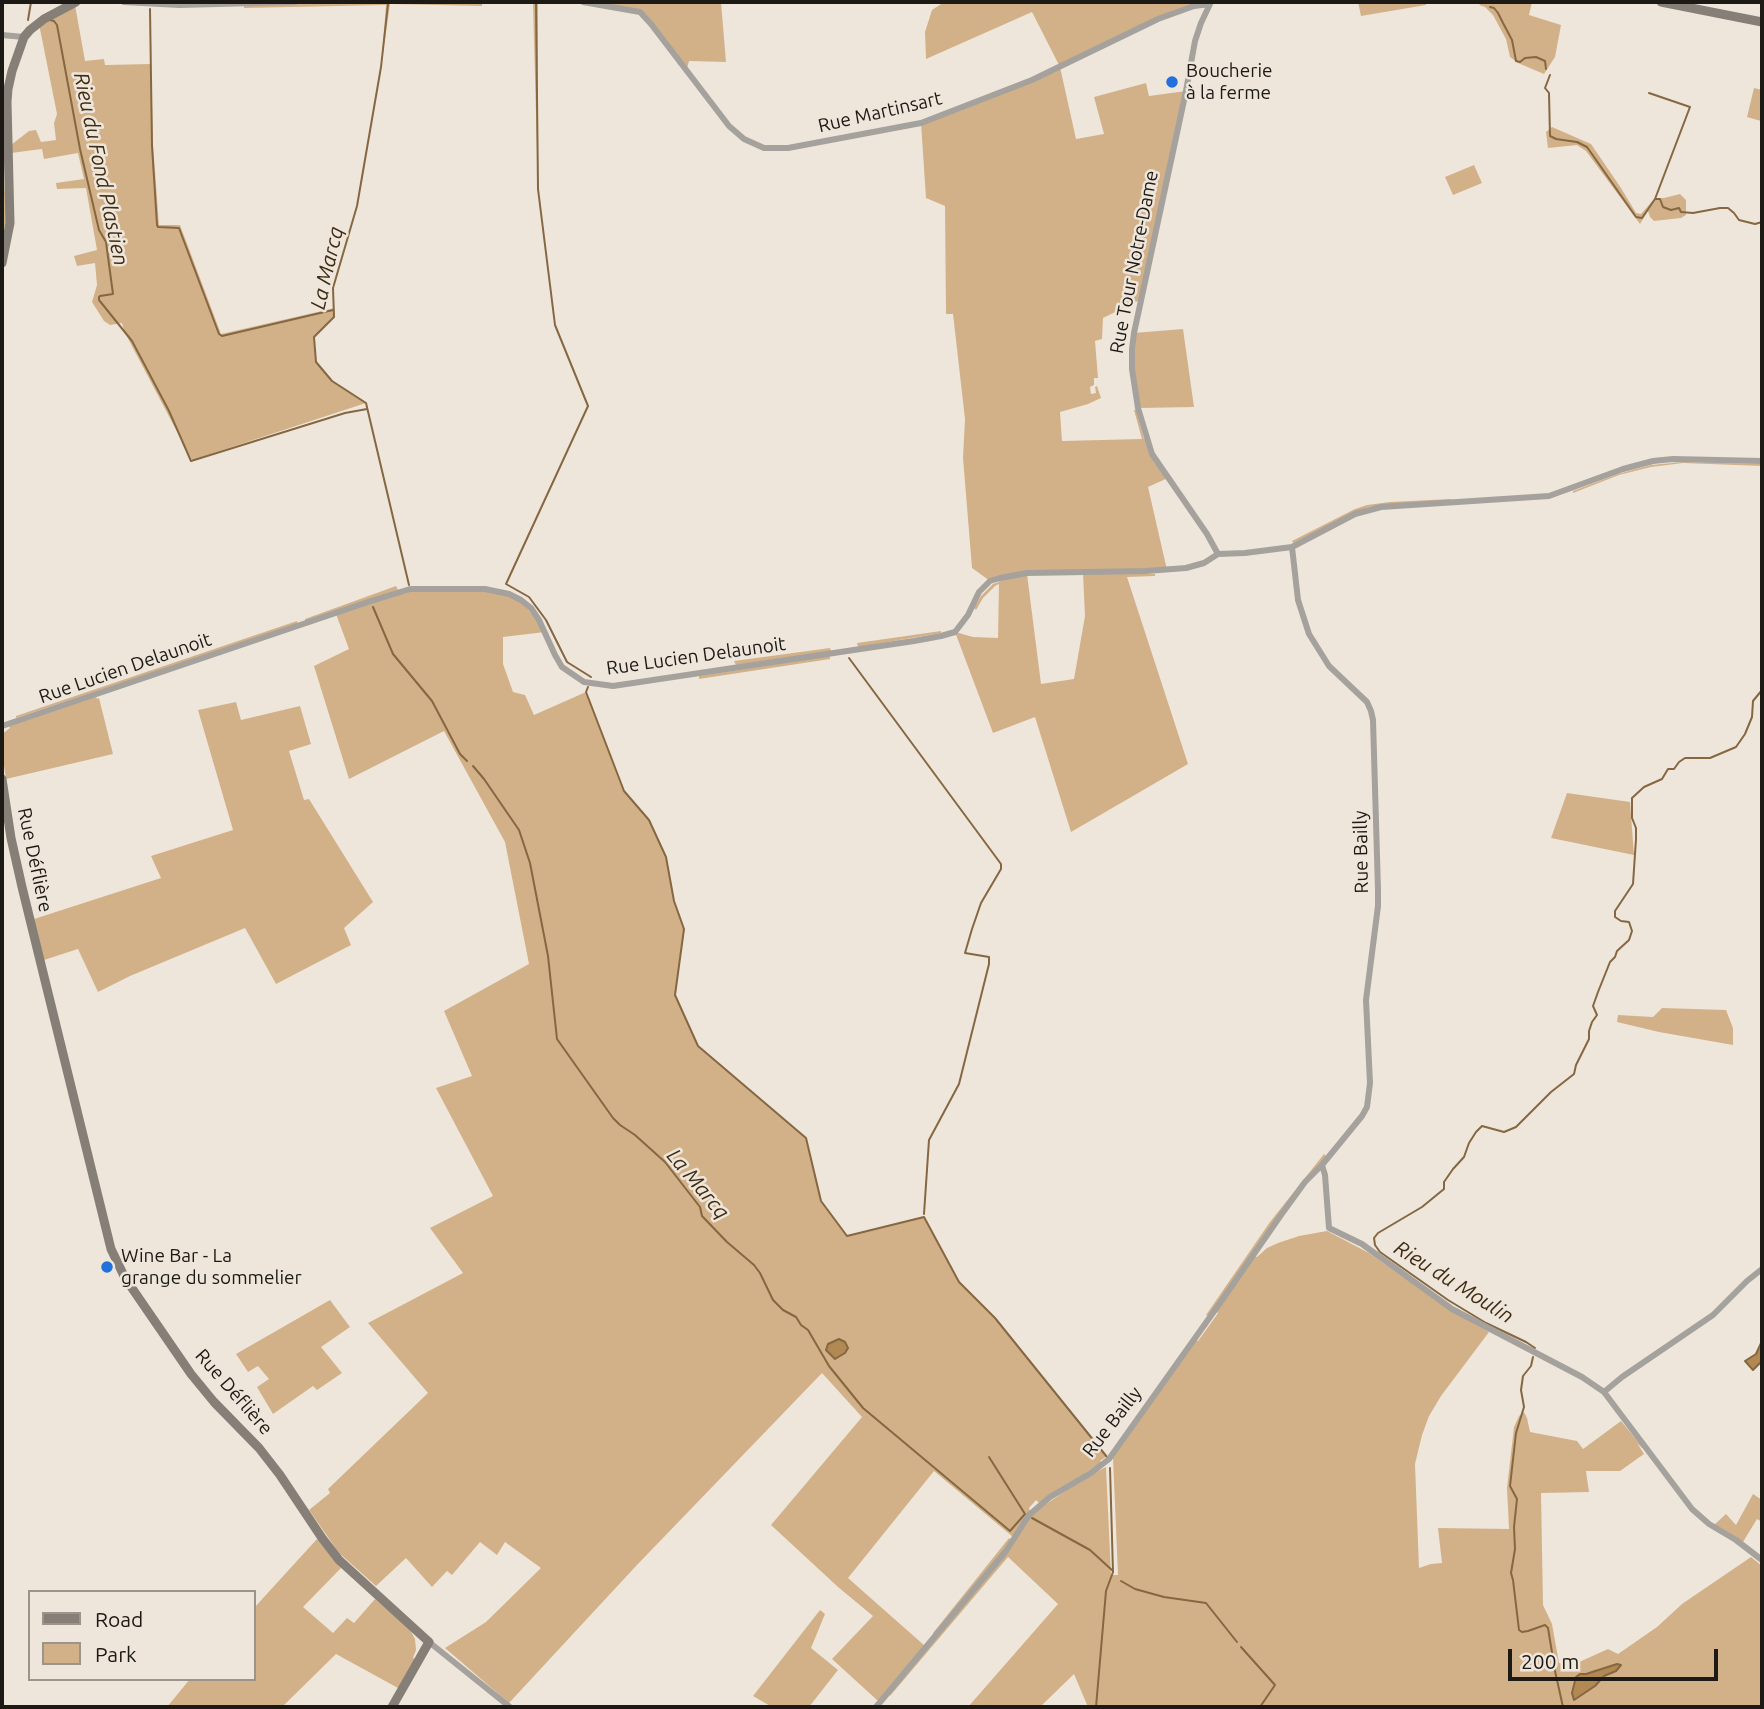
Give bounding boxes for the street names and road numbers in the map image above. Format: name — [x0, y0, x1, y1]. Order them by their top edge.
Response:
street label: Rue Martinsart — [816, 87, 944, 137]
street label: Rue Tour Notre-Dame — [1105, 169, 1163, 355]
street label: Rue Lucien Delaunoit — [36, 628, 214, 708]
street label: Rue Lucien Delaunoit — [605, 632, 787, 680]
street label: Rue Déflière — [13, 806, 57, 914]
street label: Rue Bailly — [1349, 810, 1373, 894]
street label: Rue Déflière — [190, 1344, 278, 1440]
street label: Rue Bailly — [1077, 1382, 1147, 1462]

